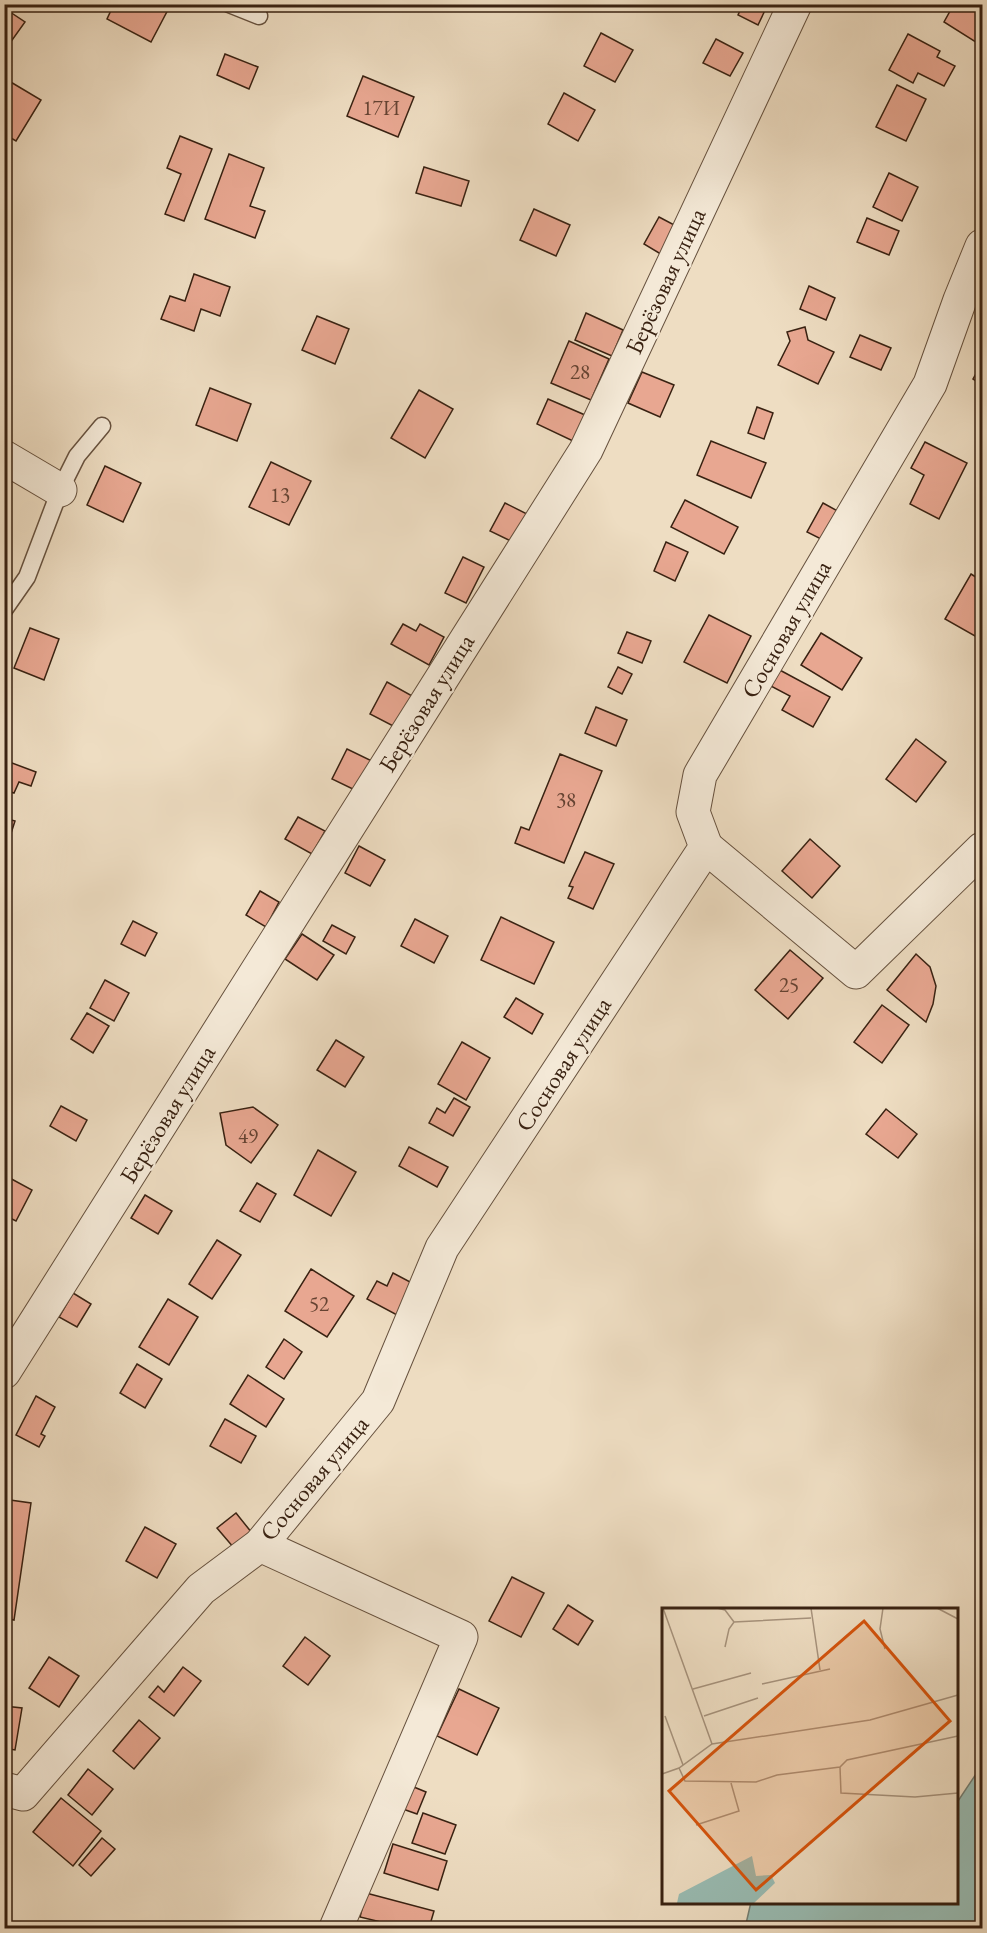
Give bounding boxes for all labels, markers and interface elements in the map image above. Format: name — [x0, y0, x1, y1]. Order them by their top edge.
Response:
house number: 17И — [362, 94, 400, 121]
street label: Берёзовая улица — [618, 203, 713, 359]
house number: 28 — [570, 358, 590, 385]
house number: 13 — [270, 481, 290, 508]
street label: Сосновая улица — [734, 554, 838, 703]
street label: Берёзовая улица — [371, 628, 481, 778]
house number: 38 — [556, 786, 576, 813]
house number: 25 — [779, 971, 799, 998]
street label: Сосновая улица — [508, 991, 618, 1137]
street label: Берёзовая улица — [112, 1039, 222, 1189]
house number: 49 — [238, 1122, 258, 1149]
house number: 52 — [309, 1290, 329, 1317]
street label: Сосновая улица — [253, 1409, 376, 1547]
inset map — [662, 1608, 957, 1903]

